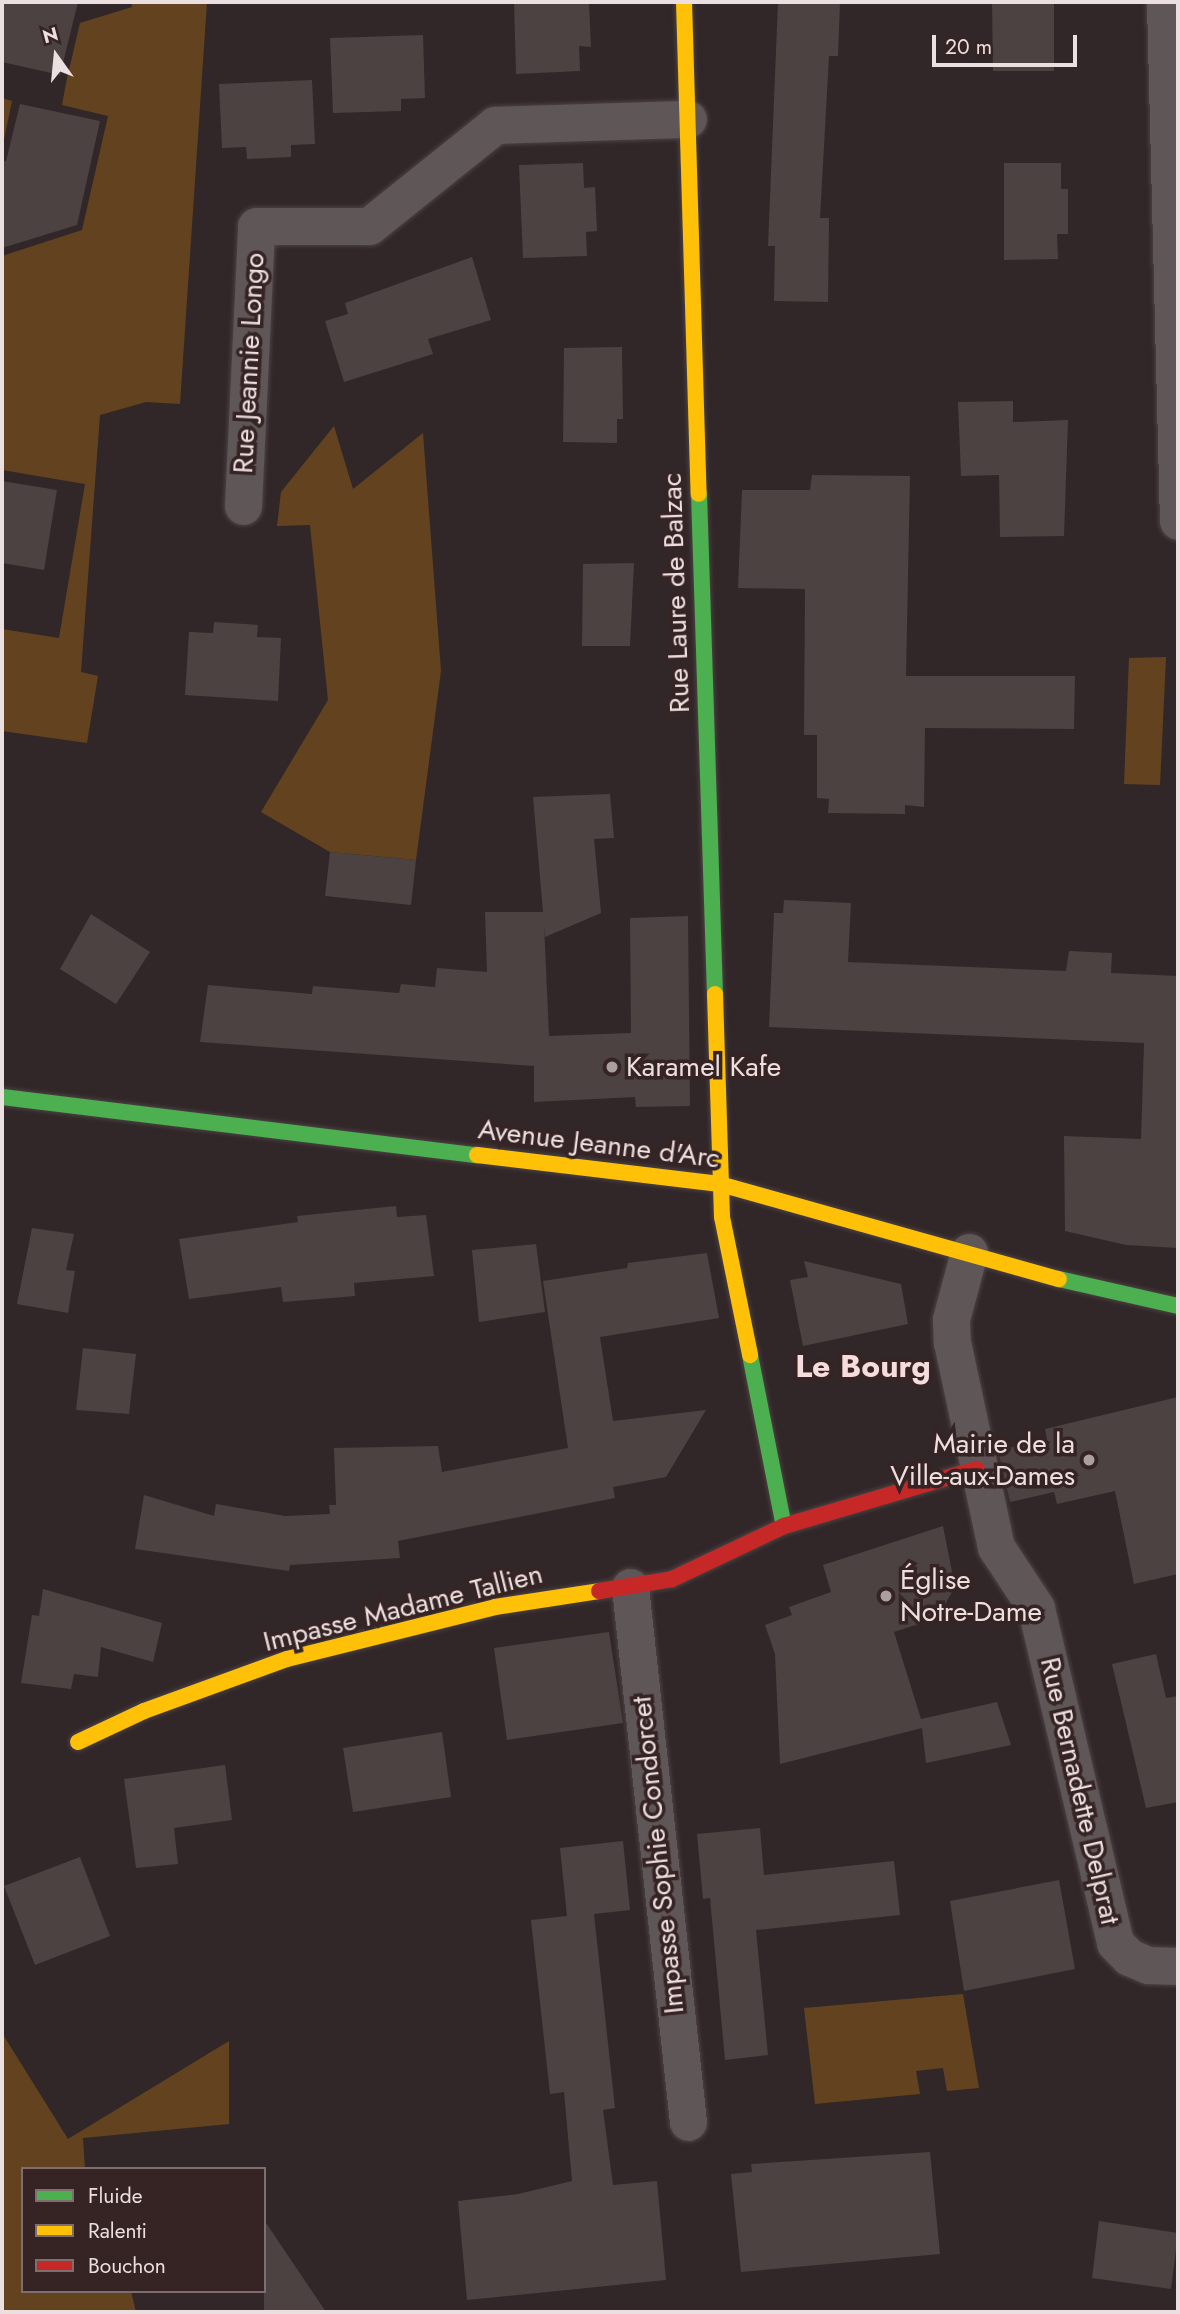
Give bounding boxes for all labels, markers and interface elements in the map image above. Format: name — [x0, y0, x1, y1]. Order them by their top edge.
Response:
text: N — [40, 20, 61, 50]
north arrow — [21, 21, 91, 91]
scale bar — [935, 21, 1080, 65]
text: 20 m — [945, 32, 992, 62]
street label: Rue Jeannie Longo — [226, 252, 272, 474]
street label: Rue Laure de Balzac — [655, 472, 697, 714]
place label: Karamel Kafe — [626, 1050, 781, 1084]
marker: Karamel Kafe — [604, 1059, 620, 1075]
street label: Avenue Jeanne d'Arc — [476, 1113, 722, 1175]
district label: Le Bourg — [795, 1347, 931, 1385]
place label: Mairie de la Ville-aux-Dames — [890, 1427, 1075, 1493]
marker: Mairie de la Ville-aux-Dames — [1081, 1452, 1097, 1468]
street label: Impasse Madame Tallien — [260, 1557, 546, 1659]
place label: Église Notre-Dame — [900, 1563, 1042, 1629]
marker: Église Notre-Dame — [878, 1588, 894, 1604]
street label: Rue Bernadette Delprat — [1033, 1654, 1127, 1928]
street label: Impasse Sophie Condorcet — [625, 1695, 691, 2015]
legend — [21, 2167, 266, 2293]
text: Fluide — [88, 2181, 143, 2211]
text: Ralenti — [88, 2216, 147, 2246]
text: Bouchon — [88, 2251, 166, 2281]

